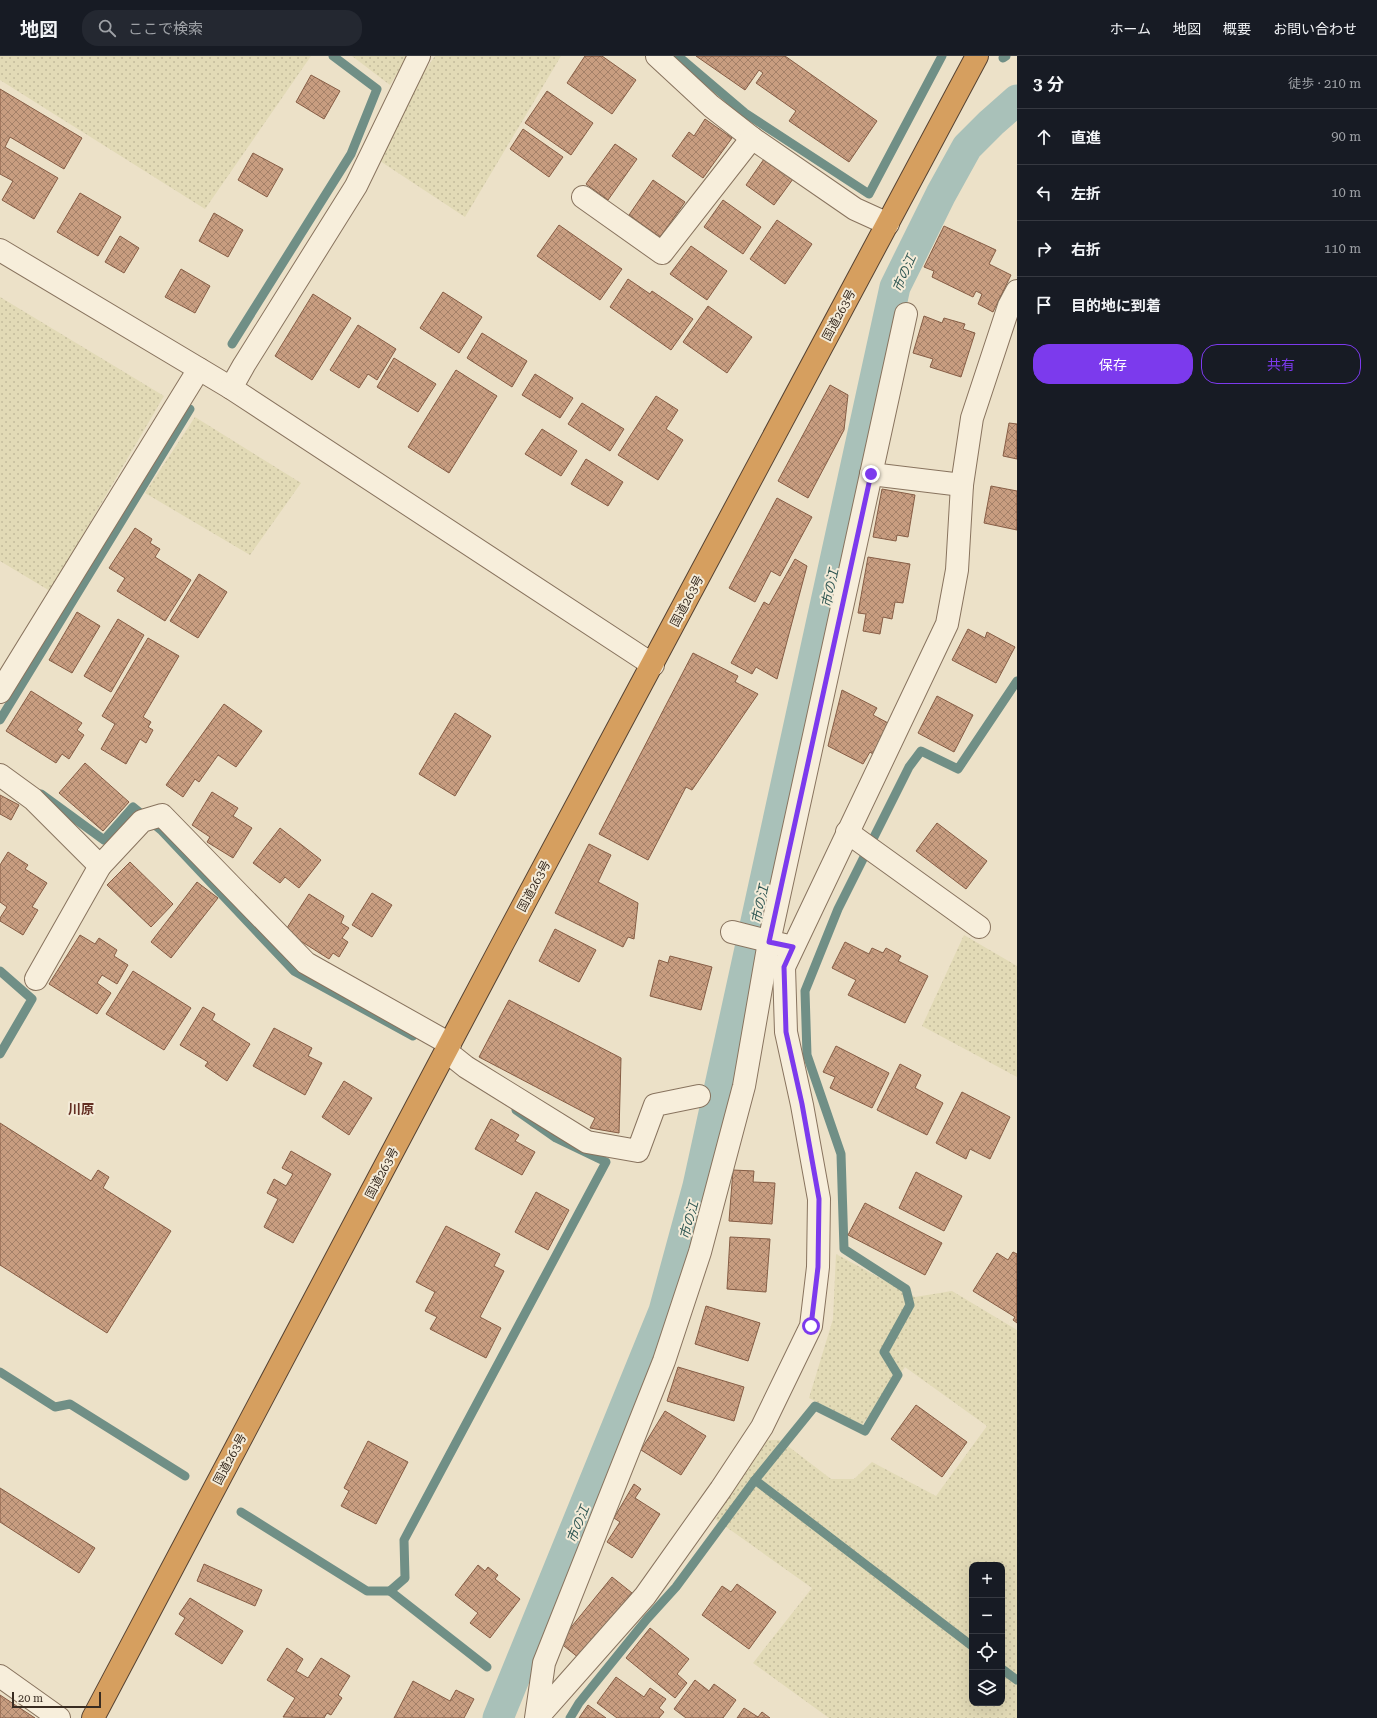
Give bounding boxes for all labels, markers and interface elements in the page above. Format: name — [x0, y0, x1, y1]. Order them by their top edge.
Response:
search box — [82, 10, 362, 46]
icon: search — [96, 17, 118, 39]
text: 地図 — [20, 18, 58, 41]
text: ここで検索 — [128, 20, 203, 38]
text: ホーム — [1109, 21, 1151, 37]
text: 地図 — [1173, 21, 1201, 37]
text: 概要 — [1223, 21, 1251, 37]
text: お問い合わせ — [1273, 21, 1357, 37]
text: 3 分 — [1033, 74, 1064, 94]
text: 徒歩 · 210 m — [1288, 76, 1361, 91]
icon: ahead — [1033, 126, 1055, 148]
text: 直進 — [1071, 129, 1101, 147]
text: 90 m — [1331, 129, 1361, 144]
icon: left — [1033, 182, 1055, 204]
text: 左折 — [1071, 185, 1101, 203]
text: 10 m — [1331, 185, 1361, 200]
icon: right — [1033, 238, 1055, 260]
text: 右折 — [1071, 241, 1101, 259]
text: 110 m — [1324, 241, 1361, 256]
water label: 市の江 — [889, 250, 920, 294]
street label: 国道263号 — [820, 287, 858, 343]
icon: arrive — [1033, 294, 1055, 316]
text: 目的地に到着 — [1071, 297, 1161, 315]
button: 保存 — [1033, 344, 1193, 384]
button: 共有 — [1201, 344, 1361, 384]
route end — [862, 465, 880, 483]
water label: 市の江 — [819, 565, 842, 609]
street label: 国道263号 — [668, 573, 706, 629]
street label: 国道263号 — [515, 858, 553, 914]
water label: 市の江 — [749, 881, 772, 925]
district label: 川原 — [68, 1102, 94, 1117]
street label: 国道263号 — [363, 1145, 401, 1201]
water label: 市の江 — [677, 1197, 702, 1241]
route start — [802, 1317, 820, 1335]
street label: 国道263号 — [211, 1431, 249, 1487]
water label: 市の江 — [564, 1501, 593, 1545]
map controls — [969, 1562, 1005, 1706]
button: + — [969, 1562, 1005, 1598]
button: − — [969, 1598, 1005, 1634]
button: locate — [969, 1634, 1005, 1670]
button: layers — [969, 1670, 1005, 1706]
scale bar — [12, 1690, 101, 1709]
text: 20 m — [18, 1692, 43, 1705]

